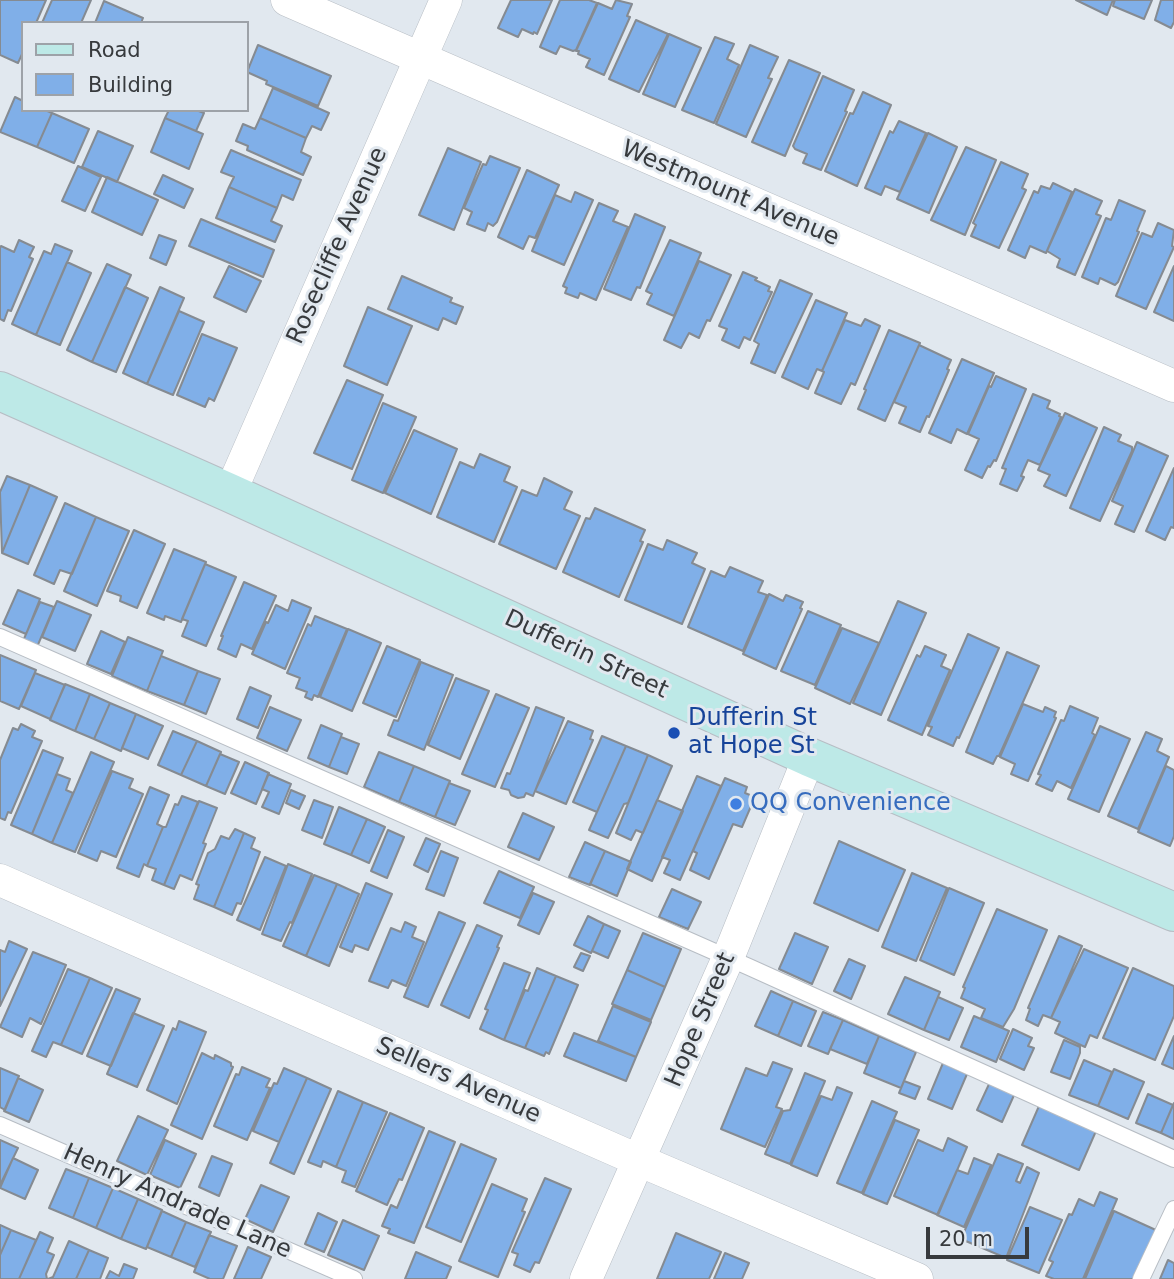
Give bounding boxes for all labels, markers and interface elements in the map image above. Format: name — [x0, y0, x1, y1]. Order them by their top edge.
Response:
legend — [21, 21, 248, 112]
text: Road — [88, 38, 141, 62]
text: Building — [88, 73, 173, 97]
street label: Westmount Avenue — [617, 135, 843, 253]
street label: Rosecliffe Avenue — [282, 143, 394, 349]
street label: Dufferin Street — [500, 604, 672, 706]
place label: Dufferin St at Hope St — [688, 705, 817, 761]
marker: Dufferin St at Hope St — [666, 725, 682, 741]
place label: QQ Convenience — [750, 790, 951, 818]
marker: QQ Convenience — [728, 796, 744, 812]
street label: Hope Street — [660, 948, 742, 1092]
street label: Sellers Avenue — [371, 1032, 545, 1130]
street label: Henry Andrade Lane — [58, 1139, 296, 1265]
scale bar — [929, 1212, 1032, 1256]
text: 20 m — [939, 1227, 993, 1251]

